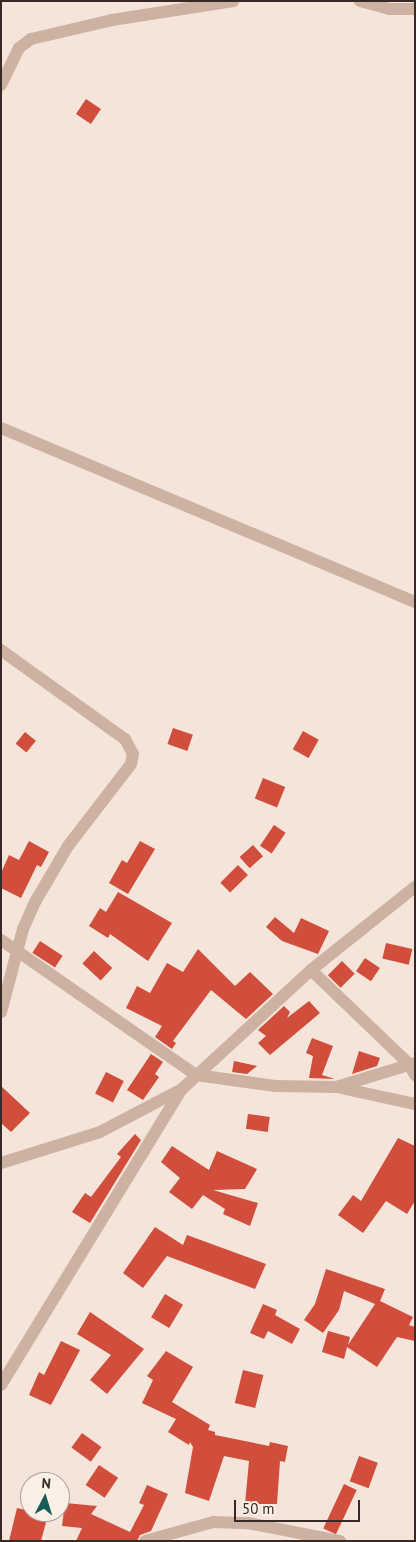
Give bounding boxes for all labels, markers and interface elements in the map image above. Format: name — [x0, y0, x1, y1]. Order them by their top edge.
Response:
north arrow — [20, 1472, 70, 1522]
text: N — [41, 1474, 52, 1492]
scale bar — [236, 1490, 362, 1522]
text: 50 m — [242, 1499, 275, 1518]

